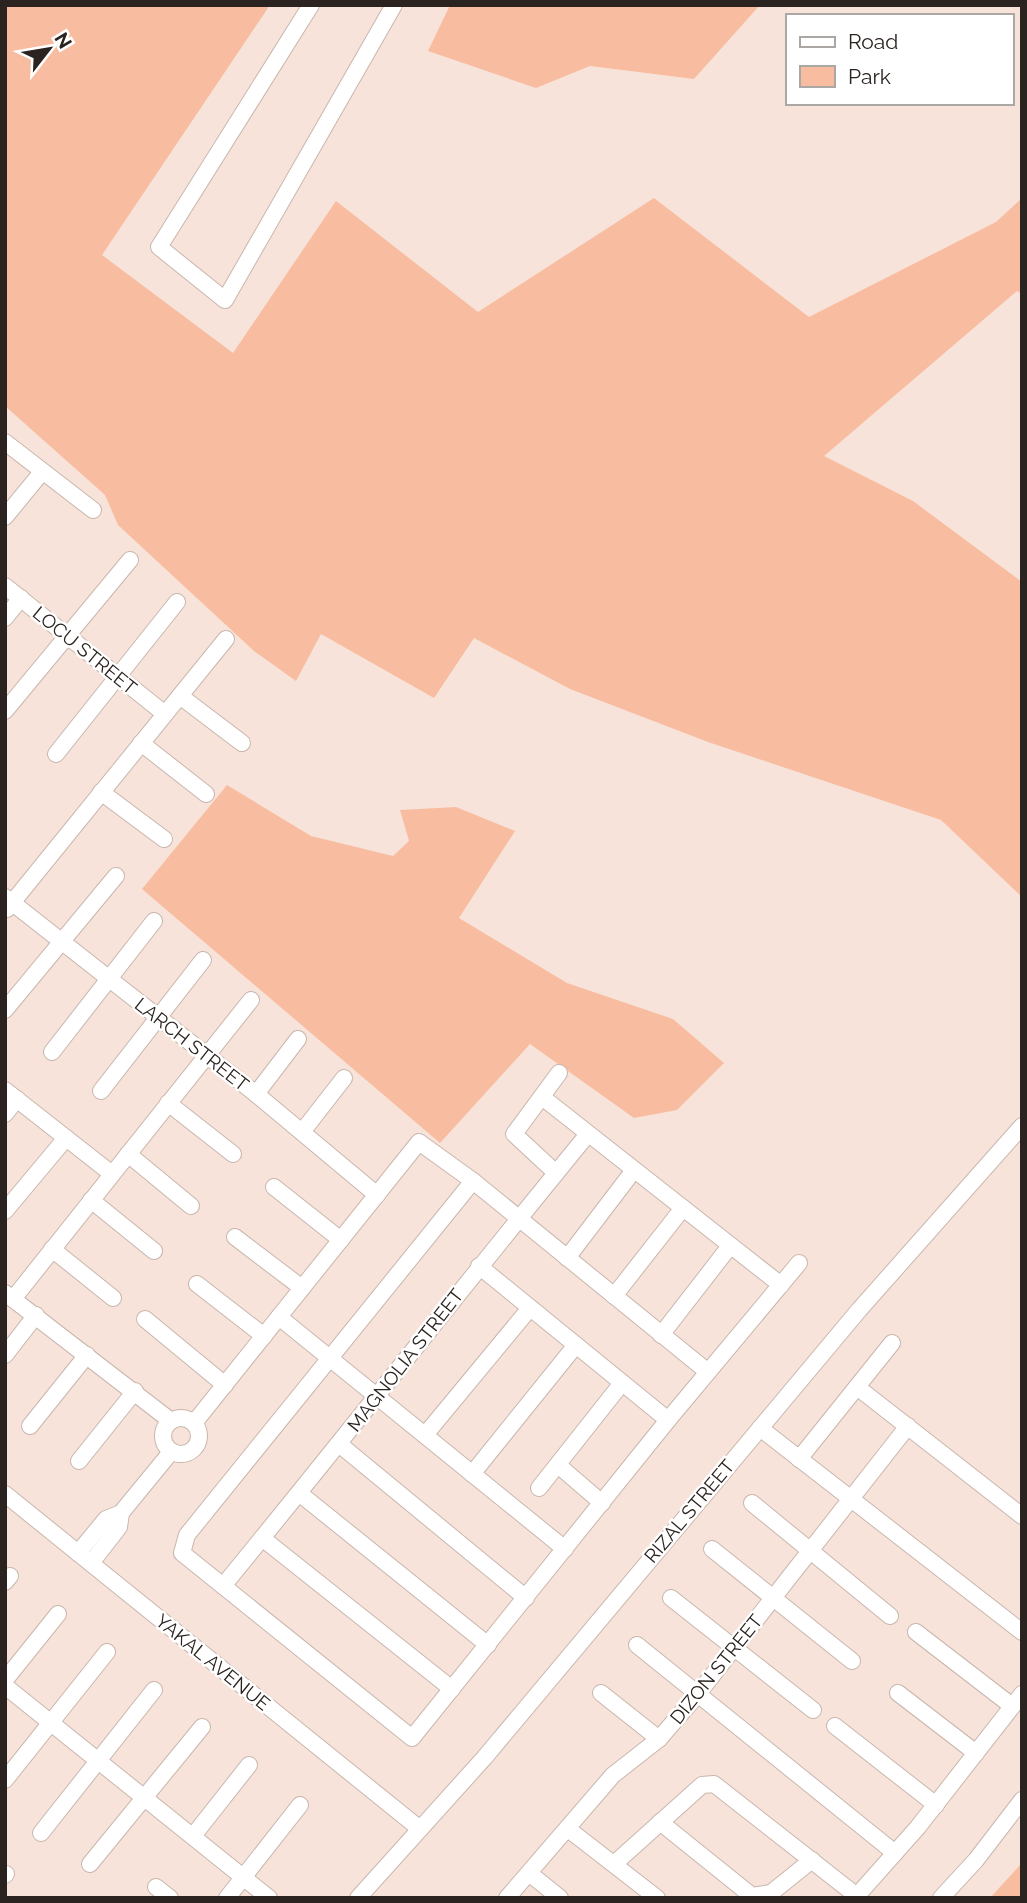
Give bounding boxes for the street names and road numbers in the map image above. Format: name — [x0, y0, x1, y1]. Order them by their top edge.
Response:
street label: LOCU STREET — [29, 601, 142, 699]
street label: LARCH STREET — [131, 993, 254, 1096]
street label: MAGNOLIA STREET — [343, 1284, 468, 1436]
street label: RIZAL STREET — [640, 1455, 739, 1567]
street label: YAKAL AVENUE — [152, 1609, 274, 1715]
street label: DIZON STREET — [665, 1610, 767, 1728]

